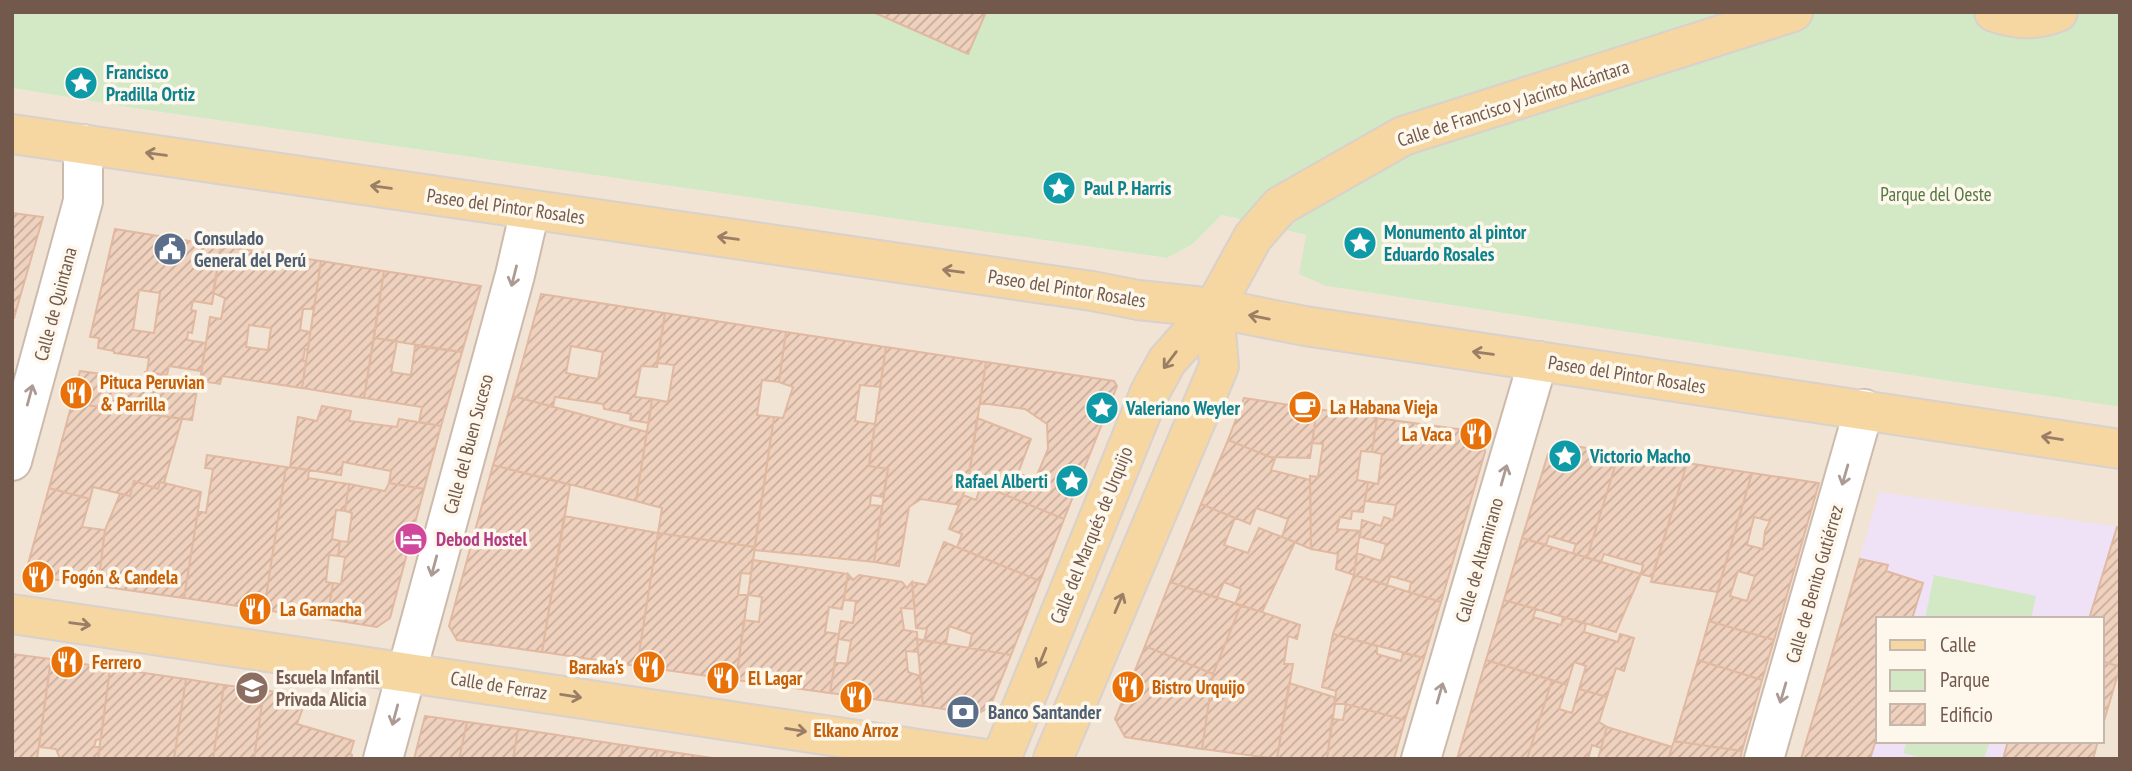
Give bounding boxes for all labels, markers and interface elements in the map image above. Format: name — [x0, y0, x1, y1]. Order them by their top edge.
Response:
street label: Calle de Francisco y Jacinto Alcántara — [1394, 54, 1632, 152]
place label: Francisco Pradilla Ortiz — [106, 60, 195, 106]
place icon: Francisco Pradilla Ortiz — [62, 64, 100, 102]
one-way arrow — [145, 147, 168, 160]
place icon: Paul P. Harris — [1040, 169, 1078, 207]
place label: Paul P. Harris — [1084, 176, 1172, 200]
one-way arrow — [370, 181, 393, 194]
park label: Parque del Oeste — [1880, 182, 1992, 206]
street label: Paseo del Pintor Rosales — [425, 183, 587, 229]
place label: Monumento al pintor Eduardo Rosales — [1384, 220, 1527, 266]
place icon: Monumento al pintor Eduardo Rosales — [1341, 224, 1379, 262]
place label: Consulado General del Perú — [194, 226, 306, 272]
public building icon: Consulado General del Perú — [151, 230, 189, 268]
one-way arrow — [717, 231, 739, 244]
street label: Calle de Quintana — [28, 244, 82, 364]
one-way arrow — [507, 264, 520, 287]
one-way arrow — [942, 264, 965, 277]
street label: Paseo del Pintor Rosales — [986, 264, 1148, 312]
one-way arrow — [1248, 310, 1271, 323]
one-way arrow — [1472, 346, 1495, 359]
one-way arrow — [1162, 350, 1177, 368]
street label: Paseo del Pintor Rosales — [1546, 350, 1708, 398]
place label: Pituca Peruvian & Parrilla — [100, 370, 205, 416]
street label: Calle del Buen Suceso — [438, 371, 498, 517]
restaurant icon: Pituca Peruvian & Parrilla — [57, 374, 95, 412]
one-way arrow — [24, 384, 37, 407]
cafe icon: La Habana Vieja — [1286, 388, 1324, 426]
place icon: Valeriano Weyler — [1083, 389, 1121, 427]
place label: La Habana Vieja — [1330, 395, 1438, 419]
place label: Valeriano Weyler — [1125, 396, 1240, 420]
restaurant icon: La Vaca — [1457, 415, 1495, 453]
place label: La Vaca — [1402, 422, 1452, 446]
one-way arrow — [2041, 431, 2064, 444]
place icon: Victorio Macho — [1546, 437, 1584, 475]
street label: Calle del Marqués de Urquijo — [1044, 443, 1138, 627]
place label: Victorio Macho — [1589, 444, 1691, 468]
place icon: Rafael Alberti — [1053, 462, 1091, 500]
one-way arrow — [1838, 463, 1851, 485]
one-way arrow — [1499, 464, 1512, 486]
place label: Rafael Alberti — [955, 469, 1048, 493]
street label: Calle de Altamirano — [1450, 495, 1508, 625]
street label: Calle de Benito Gutiérrez — [1780, 502, 1848, 666]
hotel icon: Debod Hostel — [392, 520, 430, 558]
place label: Debod Hostel — [436, 527, 527, 551]
one-way arrow — [427, 555, 440, 577]
restaurant icon: Fogón & Candela — [19, 558, 57, 596]
place label: Fogón & Candela — [62, 565, 178, 589]
restaurant icon: La Garnacha — [236, 590, 274, 628]
one-way arrow — [1113, 592, 1126, 614]
place label: La Garnacha — [280, 597, 362, 621]
legend — [1876, 617, 2104, 743]
one-way arrow — [68, 618, 91, 631]
text: Calle — [1940, 631, 1976, 658]
restaurant icon: Ferrero — [48, 643, 86, 681]
one-way arrow — [1034, 647, 1047, 669]
restaurant icon: Baraka's — [630, 648, 668, 686]
place label: Ferrero — [92, 650, 141, 674]
place label: Baraka's — [569, 655, 624, 679]
restaurant icon: El Lagar — [704, 659, 742, 697]
place label: Escuela Infantil Privada Alicia — [276, 665, 380, 711]
street label: Calle de Ferraz — [449, 666, 549, 704]
place label: El Lagar — [748, 666, 803, 690]
text: Parque — [1940, 666, 1990, 693]
restaurant icon: Bistro Urquijo — [1109, 668, 1147, 706]
school or university icon: Escuela Infantil Privada Alicia — [233, 669, 271, 707]
place label: Bistro Urquijo — [1152, 675, 1245, 699]
restaurant icon: Elkano Arroz — [837, 678, 875, 716]
one-way arrow — [1776, 682, 1789, 704]
one-way arrow — [1434, 683, 1447, 705]
one-way arrow — [559, 690, 582, 703]
bank icon: Banco Santander — [944, 693, 982, 731]
place label: Banco Santander — [988, 700, 1102, 724]
text: Edificio — [1940, 701, 1993, 728]
one-way arrow — [388, 703, 401, 726]
place label: Elkano Arroz — [814, 718, 898, 742]
one-way arrow — [784, 724, 807, 737]

